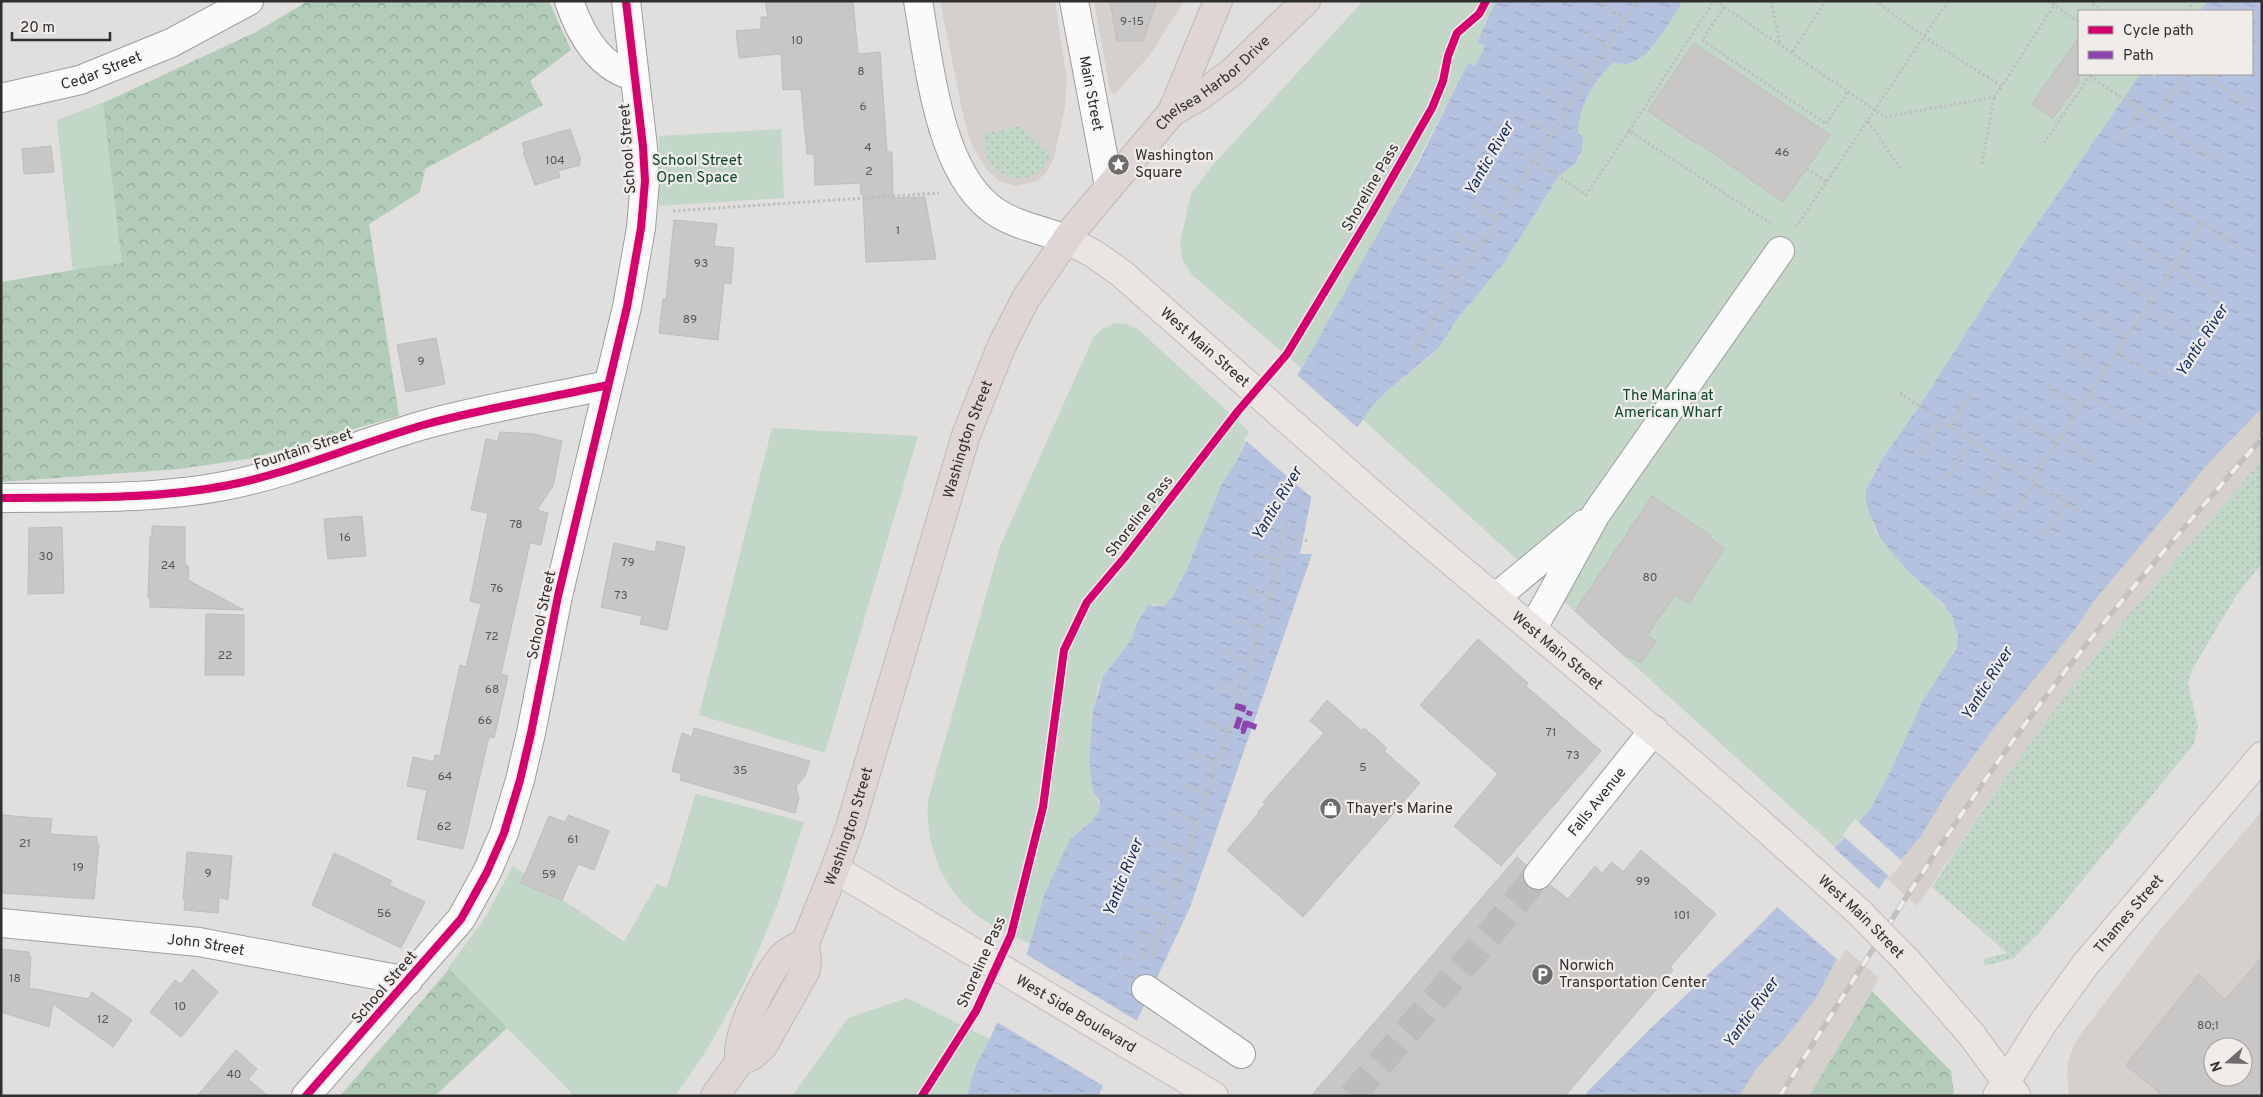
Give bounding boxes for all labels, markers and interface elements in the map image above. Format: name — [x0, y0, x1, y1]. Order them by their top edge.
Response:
scale bar — [12, 10, 110, 42]
legend — [2078, 10, 2253, 75]
house number: 9-15 — [1120, 14, 1144, 30]
text: 20 m — [20, 19, 55, 38]
text: Cycle path — [2123, 22, 2194, 41]
street label: Chelsea Harbor Drive — [1152, 32, 1275, 135]
house number: 10 — [791, 33, 803, 49]
text: Path — [2123, 47, 2154, 66]
street label: Cedar Street — [59, 48, 145, 95]
street label: Main Street — [1074, 54, 1106, 133]
house number: 8 — [857, 64, 865, 80]
house number: 6 — [859, 99, 867, 115]
street label: School Street — [616, 103, 641, 195]
water label: Yantic River — [1461, 117, 1520, 200]
house number: 4 — [864, 140, 872, 156]
street label: Shoreline Pass — [1338, 140, 1404, 235]
house number: 46 — [1775, 145, 1789, 161]
place label: Washington Square — [1135, 147, 1214, 183]
park label: School Street Open Space — [652, 152, 742, 188]
place icon: Washington Square — [1107, 152, 1131, 176]
house number: 104 — [545, 153, 565, 169]
house number: 2 — [865, 164, 873, 180]
house number: 1 — [896, 223, 900, 239]
house number: 93 — [694, 256, 708, 272]
water label: Yantic River — [2172, 300, 2234, 381]
street label: West Main Street — [1155, 304, 1253, 392]
house number: 89 — [683, 312, 697, 328]
house number: 9 — [417, 354, 425, 370]
street label: Washington Street — [940, 378, 998, 501]
park label: The Marina at American Wharf — [1614, 387, 1722, 423]
street label: Fountain Street — [252, 425, 355, 475]
water label: Yantic River — [1248, 462, 1308, 544]
street label: Shoreline Pass — [1102, 472, 1178, 562]
house number: 78 — [509, 517, 523, 533]
house number: 16 — [339, 530, 351, 546]
house number: 30 — [39, 549, 53, 565]
house number: 79 — [621, 555, 635, 571]
house number: 24 — [161, 558, 175, 574]
street label: School Street — [524, 569, 561, 662]
house number: 80 — [1643, 570, 1657, 586]
house number: 76 — [491, 581, 503, 597]
house number: 73 — [614, 588, 628, 604]
street label: West Main Street — [1507, 608, 1606, 695]
house number: 72 — [485, 629, 499, 645]
water label: Yantic River — [1957, 642, 2019, 724]
house number: 22 — [218, 648, 232, 664]
house number: 68 — [485, 682, 499, 698]
house number: 66 — [478, 713, 492, 729]
house number: 71 — [1546, 725, 1556, 741]
house number: 73 — [1566, 748, 1580, 764]
house number: 5 — [1359, 760, 1367, 776]
house number: 35 — [733, 763, 747, 779]
street label: Falls Avenue — [1564, 764, 1631, 841]
street label: Washington Street — [821, 765, 878, 889]
house number: 64 — [438, 769, 452, 785]
shop icon: Thayer's Marine — [1318, 796, 1342, 820]
place label: Thayer's Marine — [1346, 800, 1453, 819]
house number: 62 — [437, 819, 451, 835]
house number: 61 — [567, 832, 579, 848]
water label: Yantic River — [1099, 834, 1149, 920]
house number: 21 — [19, 836, 31, 852]
house number: 19 — [72, 860, 84, 876]
house number: 9 — [204, 866, 212, 882]
house number: 59 — [542, 867, 556, 883]
street label: Thames Street — [2091, 871, 2168, 958]
street label: West Main Street — [1813, 872, 1908, 963]
house number: 99 — [1636, 874, 1650, 890]
house number: 56 — [377, 906, 391, 922]
house number: 101 — [1674, 908, 1690, 924]
street label: Shoreline Pass — [954, 914, 1011, 1012]
street label: John Street — [166, 931, 246, 961]
street label: School Street — [348, 948, 422, 1028]
place label: Norwich Transportation Center — [1559, 957, 1707, 993]
parking icon: Norwich Transportation Center — [1531, 962, 1555, 986]
house number: 18 — [9, 971, 21, 987]
street label: West Side Boulevard — [1012, 971, 1139, 1058]
water label: Yantic River — [1719, 973, 1785, 1052]
house number: 10 — [174, 999, 186, 1015]
house number: 12 — [97, 1012, 109, 1028]
house number: 80;1 — [2197, 1018, 2219, 1034]
north arrow — [2203, 1037, 2253, 1087]
text: N — [2207, 1058, 2227, 1074]
house number: 40 — [226, 1067, 242, 1083]

